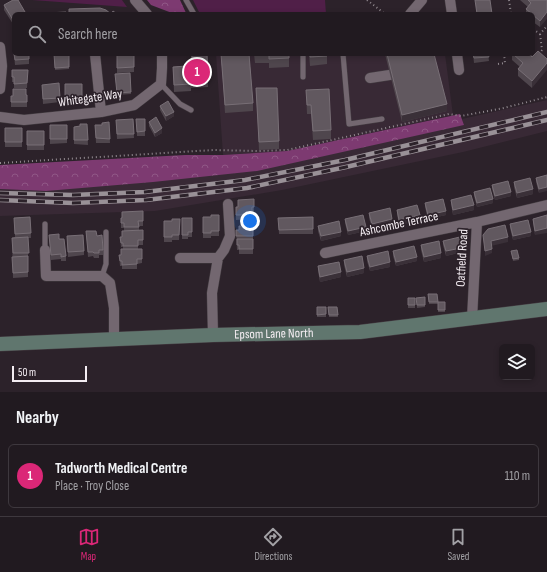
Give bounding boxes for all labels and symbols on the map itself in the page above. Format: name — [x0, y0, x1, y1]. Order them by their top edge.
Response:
pin: 1 — [184, 57, 210, 87]
street label: Whitegate Way — [57, 86, 123, 110]
street label: Ashcombe Terrace — [357, 208, 440, 240]
your location — [240, 211, 260, 231]
street label: Oatfield Road — [452, 229, 472, 287]
street label: Epsom Lane North — [234, 325, 314, 343]
scale bar — [12, 364, 87, 383]

